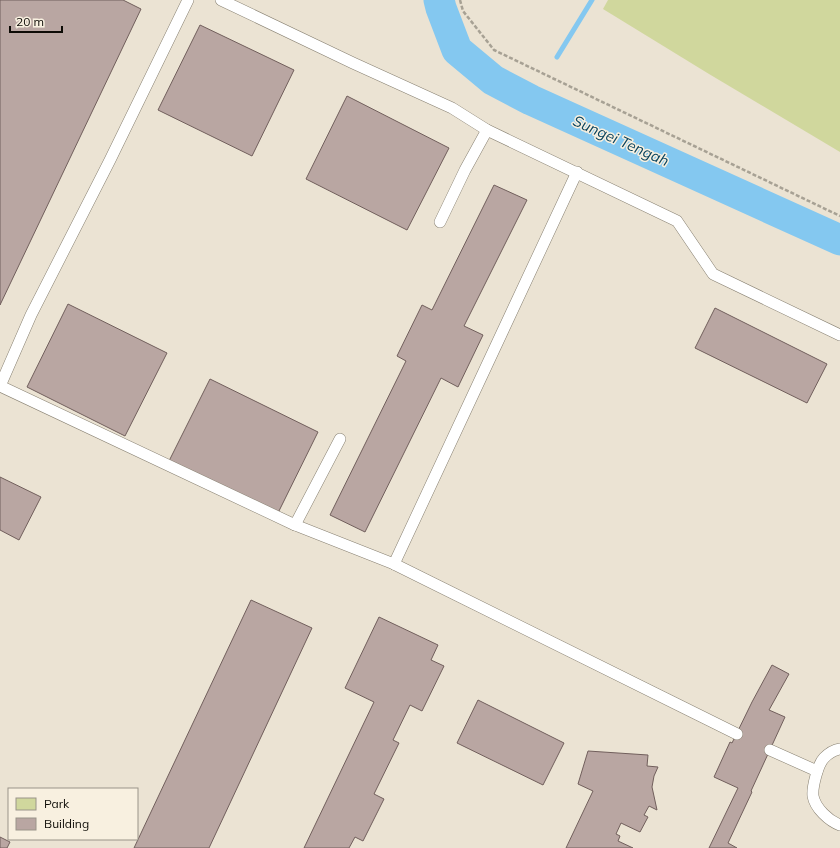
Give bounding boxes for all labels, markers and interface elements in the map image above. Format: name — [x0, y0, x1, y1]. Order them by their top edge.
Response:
scale bar — [10, 8, 62, 34]
text: 20 m — [16, 14, 44, 29]
water label: Sungei Tengah — [570, 111, 672, 170]
legend — [8, 788, 138, 840]
text: Park — [44, 796, 70, 811]
text: Building — [44, 816, 89, 831]

